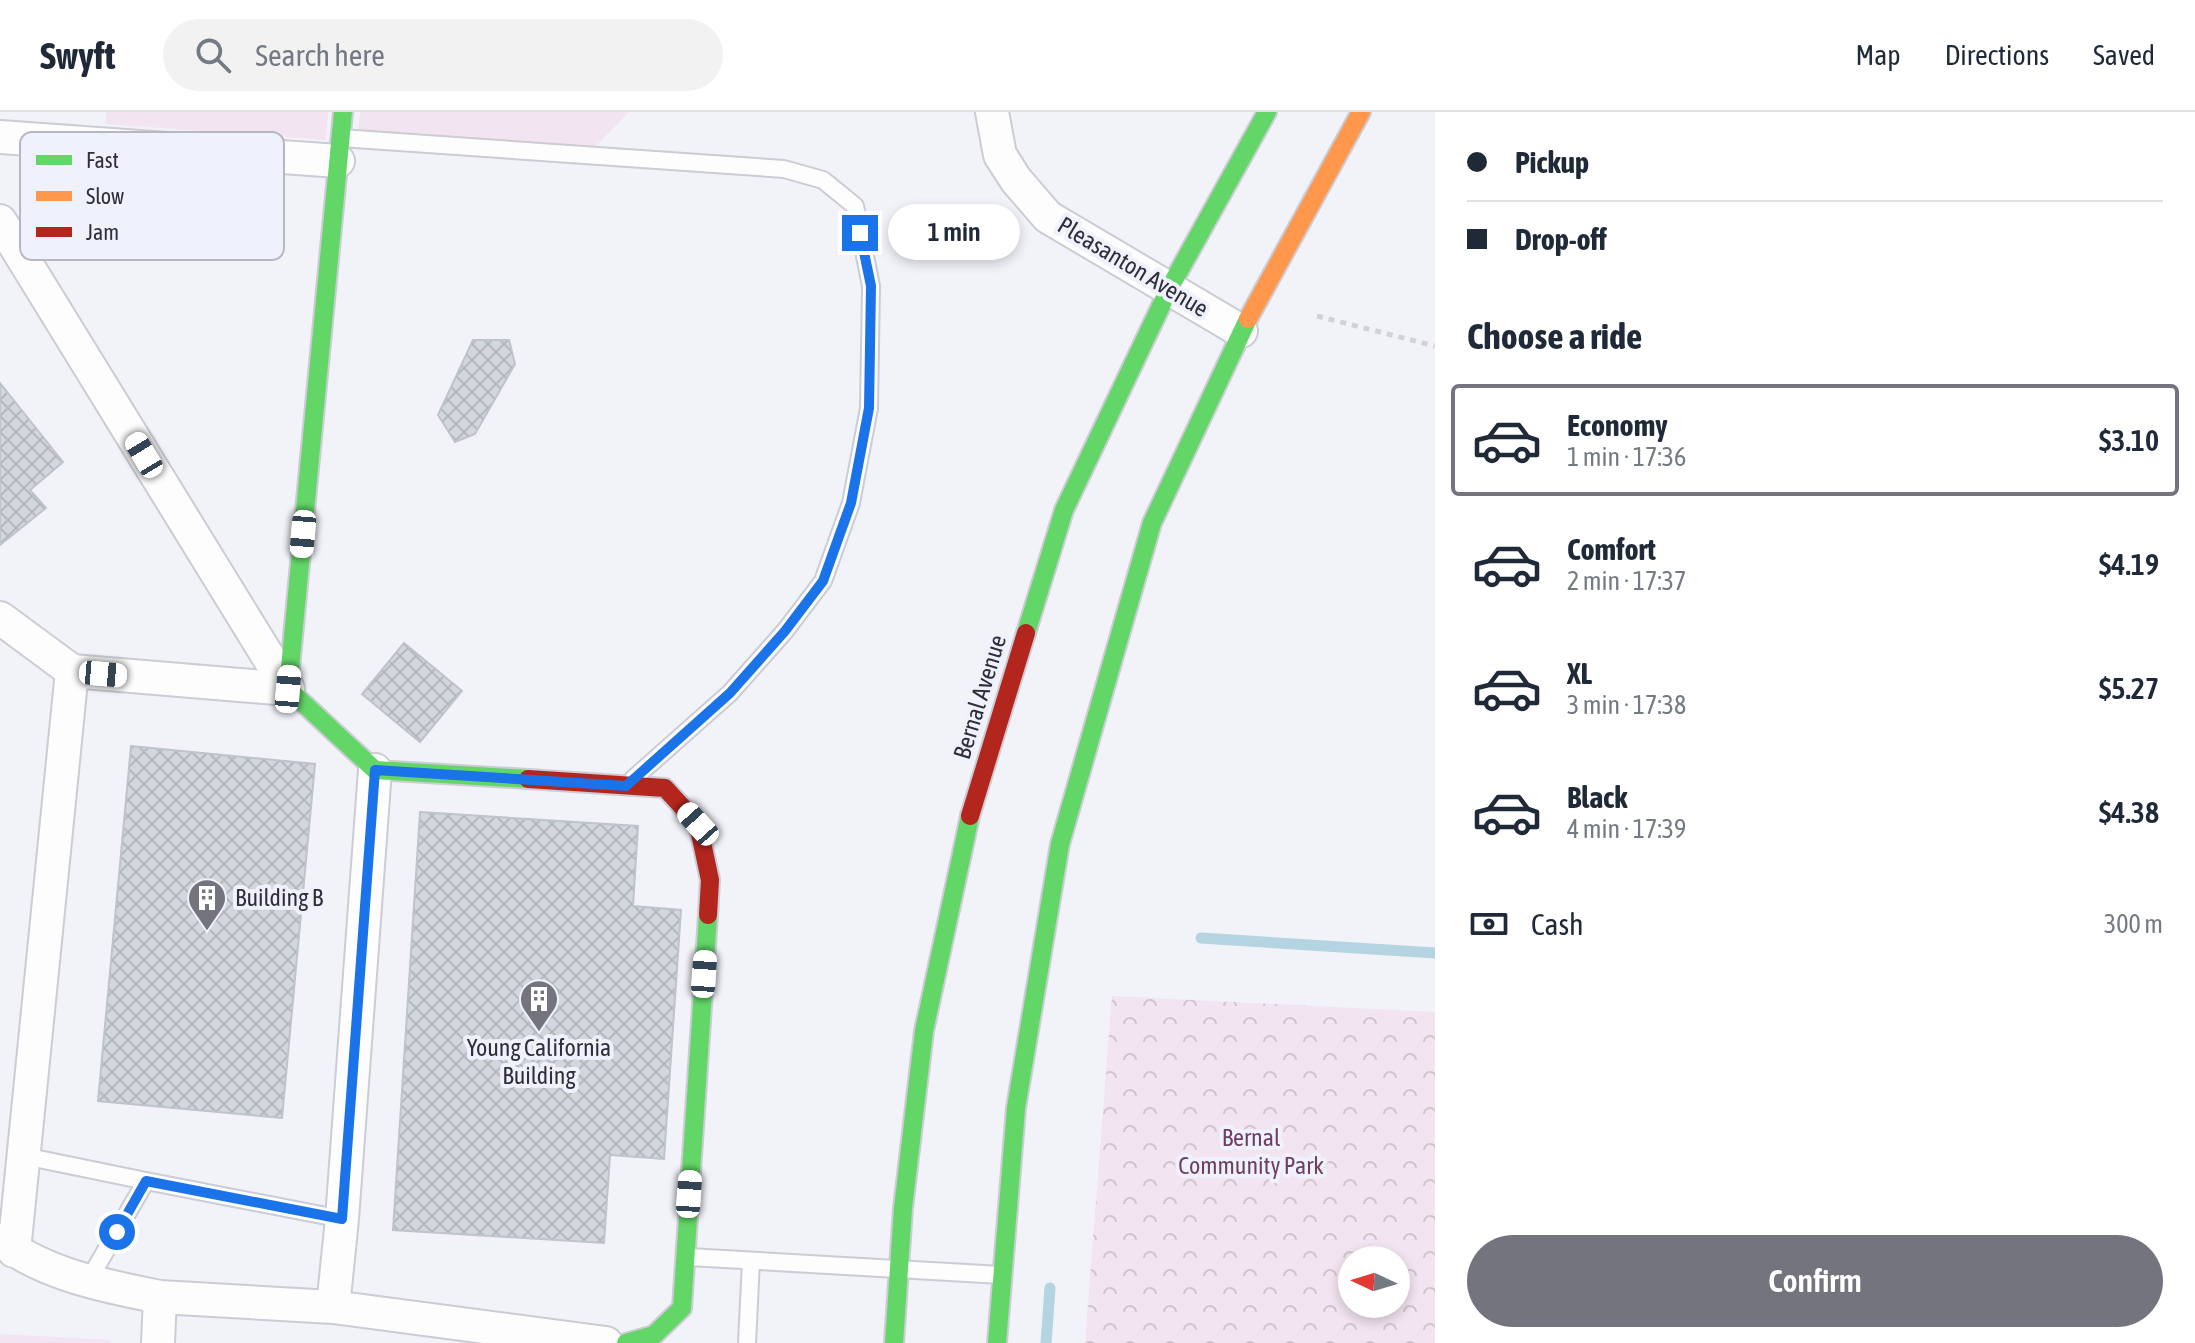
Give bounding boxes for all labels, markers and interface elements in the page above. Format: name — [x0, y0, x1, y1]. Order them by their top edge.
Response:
search box — [163, 19, 723, 91]
icon: search — [191, 33, 235, 77]
text: Swyft — [40, 34, 115, 77]
text: Search here — [255, 38, 385, 72]
text: Map — [1856, 39, 1901, 71]
text: Directions — [1945, 39, 2049, 71]
text: Saved — [2093, 39, 2155, 71]
legend — [20, 132, 284, 260]
text: Pickup — [1515, 145, 1589, 179]
text: Fast — [86, 147, 119, 173]
text: Slow — [86, 183, 124, 209]
callout: 1 min — [888, 205, 1020, 261]
street label: Pleasanton Avenue — [1053, 211, 1213, 322]
route end — [842, 215, 878, 251]
text: 1 min — [927, 217, 981, 247]
text: Jam — [86, 219, 119, 245]
text: Drop-off — [1515, 222, 1607, 256]
text: Choose a ride — [1467, 315, 1642, 357]
icon: car — [1471, 404, 1543, 476]
text: Economy — [1567, 408, 1668, 442]
text: $3.10 — [2099, 423, 2159, 457]
car — [121, 428, 167, 482]
text: 1 min · 17:36 — [1567, 442, 1686, 472]
car — [289, 509, 317, 559]
icon: car — [1471, 528, 1543, 600]
text: Comfort — [1567, 532, 1656, 566]
text: $4.19 — [2099, 547, 2159, 581]
text: 2 min · 17:37 — [1567, 566, 1686, 596]
street label: Bernal Avenue — [948, 632, 1011, 762]
icon: car — [1471, 652, 1543, 724]
text: XL — [1567, 656, 1592, 690]
car — [78, 660, 128, 688]
car — [274, 664, 302, 714]
text: $5.27 — [2099, 671, 2159, 705]
text: 3 min · 17:38 — [1567, 690, 1686, 720]
icon: car — [1471, 776, 1543, 848]
text: Black — [1567, 780, 1627, 814]
text: $4.38 — [2099, 795, 2159, 829]
car — [673, 798, 723, 850]
text: 4 min · 17:39 — [1567, 814, 1686, 844]
building icon: Building B — [186, 877, 228, 932]
place label: Building B — [235, 884, 324, 911]
icon: cash — [1467, 902, 1511, 946]
text: Cash — [1531, 907, 1584, 941]
text: 300 m — [2104, 909, 2163, 939]
car — [690, 949, 718, 999]
building icon: Young California Building — [518, 978, 560, 1033]
place label: Young California Building — [467, 1034, 611, 1089]
park label: Bernal Community Park — [1178, 1124, 1324, 1179]
car — [675, 1169, 703, 1219]
route start — [99, 1214, 135, 1250]
button: Confirm — [1467, 1235, 2163, 1327]
north arrow — [1338, 1246, 1410, 1318]
map controls — [1338, 1246, 1410, 1318]

